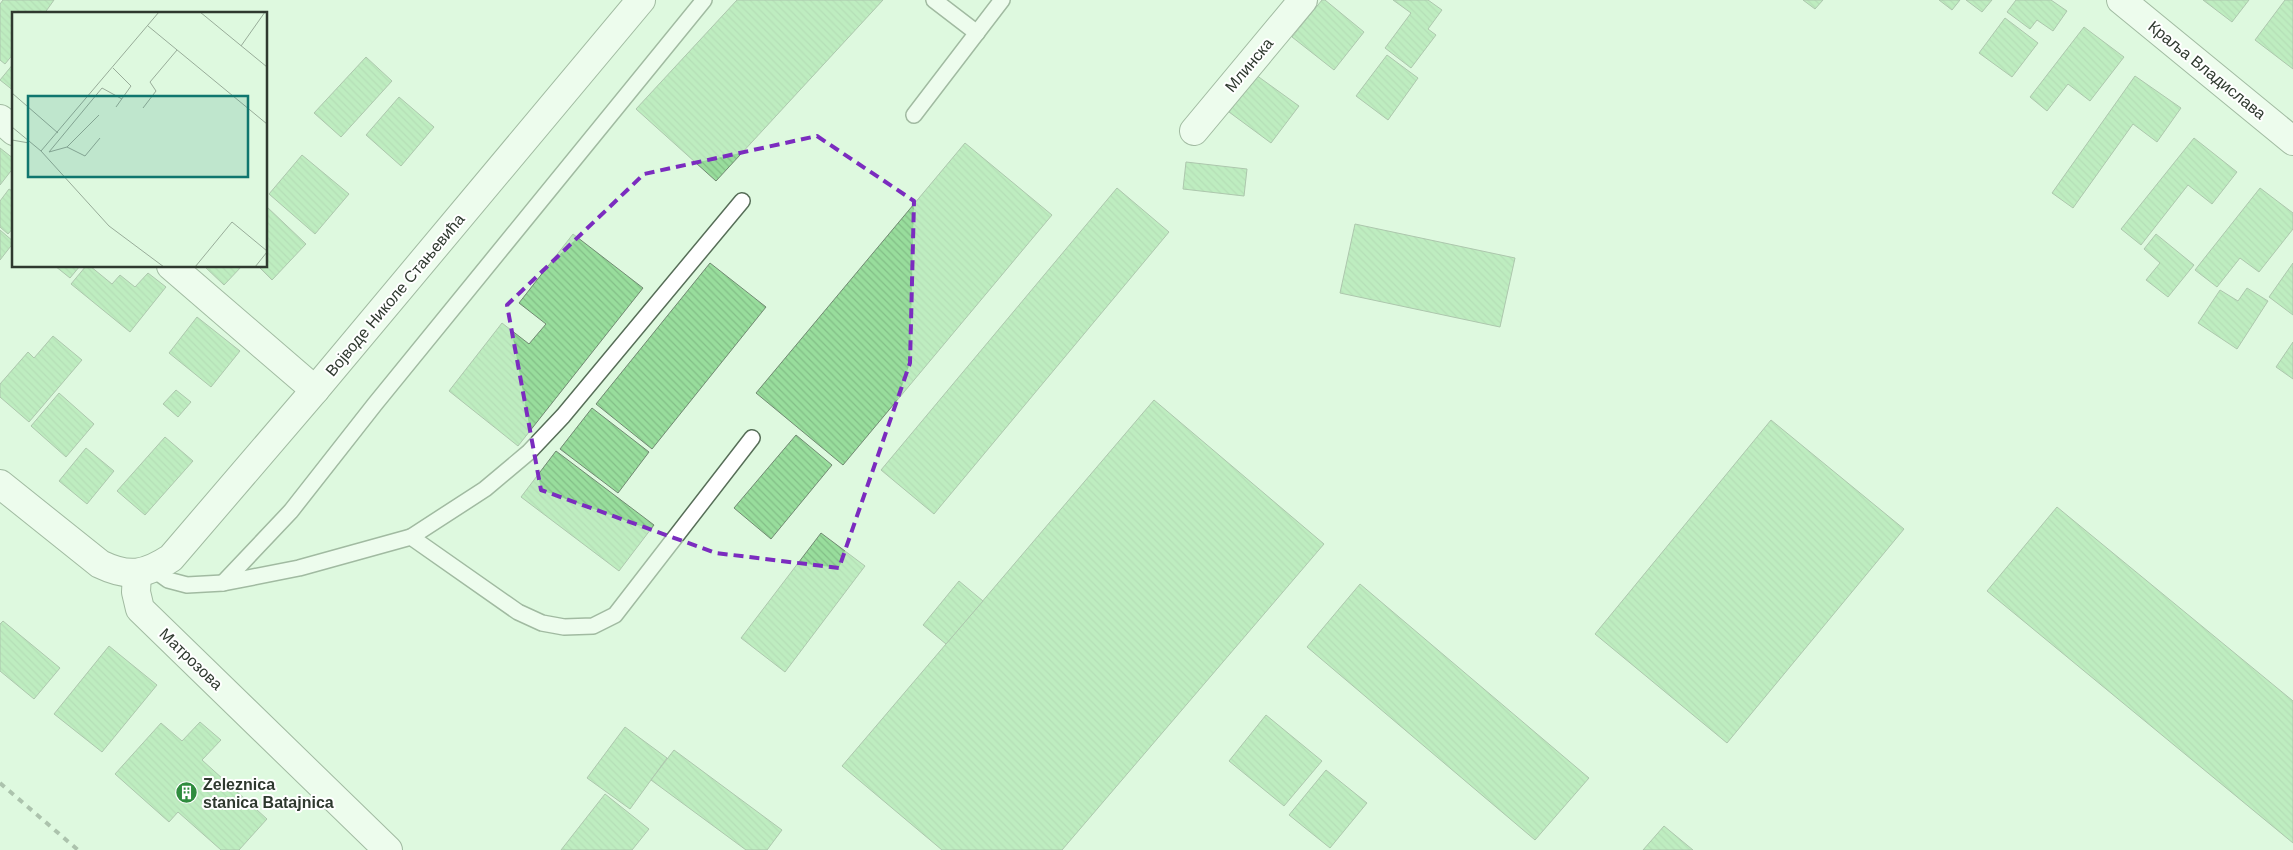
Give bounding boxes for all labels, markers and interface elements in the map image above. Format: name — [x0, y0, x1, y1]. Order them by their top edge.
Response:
inset map — [12, 12, 268, 268]
street label: Краља Владислава — [2145, 18, 2269, 122]
street label: Млинска — [1222, 35, 1276, 95]
street label: Војводе Николе Стањевића — [322, 210, 468, 379]
street label: Матрозова — [156, 625, 226, 693]
place label: Zeleznica stanica Batajnica — [203, 776, 334, 811]
building icon: Zeleznica stanica Batajnica — [175, 781, 199, 805]

